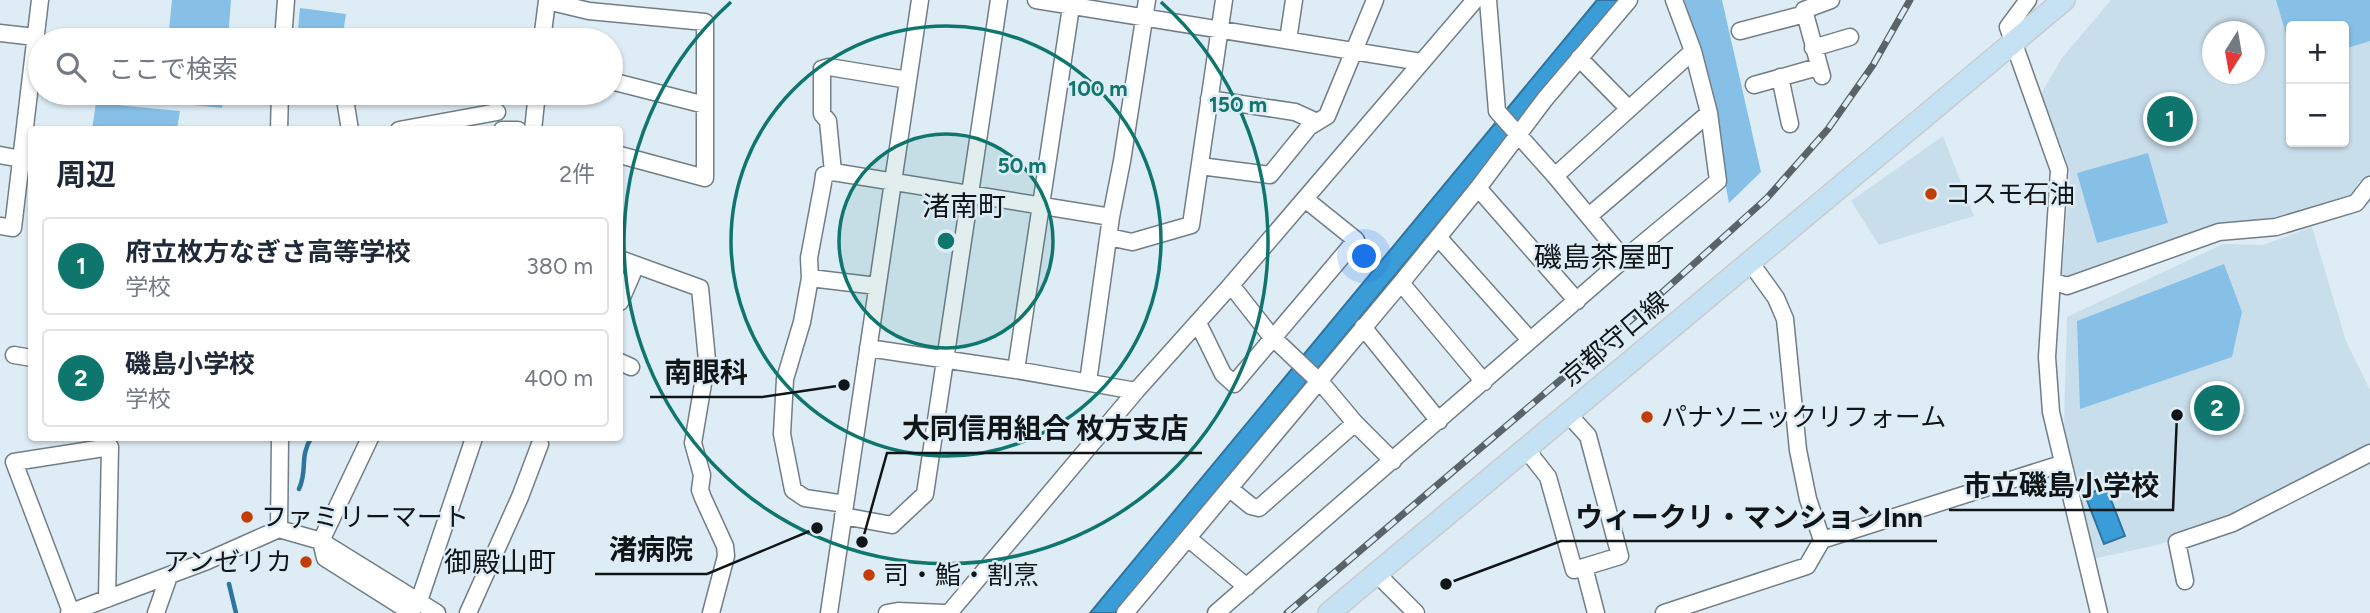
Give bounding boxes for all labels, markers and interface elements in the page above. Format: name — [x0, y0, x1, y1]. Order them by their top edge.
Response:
north arrow — [2202, 21, 2265, 84]
map controls — [2286, 21, 2349, 147]
button: + — [2286, 21, 2349, 84]
search box — [28, 28, 623, 105]
icon: search — [52, 48, 90, 86]
text: ここで検索 — [108, 53, 238, 85]
text: 100 m — [1068, 76, 1128, 101]
button: − — [2286, 84, 2349, 147]
text: 150 m — [1209, 92, 1267, 117]
pin: 1 — [2147, 93, 2193, 145]
text: 50 m — [997, 153, 1047, 178]
text: 周辺 — [56, 156, 116, 193]
text: 2件 — [559, 160, 595, 188]
place label: コスモ石油 — [1945, 178, 2075, 210]
marker: コスモ石油 — [1923, 186, 1939, 202]
district label: 渚南町 — [922, 189, 1006, 223]
centre of rings — [934, 229, 958, 253]
text: 府立枚方なぎさ高等学校 — [125, 236, 411, 268]
your location — [1347, 239, 1381, 273]
district label: 磯島茶屋町 — [1534, 240, 1674, 274]
text: 1 — [76, 252, 86, 280]
text: 380 m — [526, 252, 593, 280]
text: 学校 — [125, 273, 171, 301]
street label: 京都守口線 — [1554, 285, 1674, 393]
text: 磯島小学校 — [125, 348, 255, 380]
callout: 南眼科 — [650, 348, 762, 397]
text: 南眼科 — [664, 355, 748, 389]
text: 2 — [74, 364, 88, 392]
text: 400 m — [524, 364, 593, 392]
pin: 2 — [2194, 382, 2240, 434]
text: 学校 — [125, 385, 171, 413]
place label: パナソニックリフォーム — [1661, 401, 1946, 433]
callout: 大同信用組合 枚方支店 — [887, 404, 1202, 453]
marker: パナソニックリフォーム — [1639, 409, 1655, 425]
text: 大同信用組合 枚方支店 — [902, 411, 1188, 445]
callout: 市立磯島小学校 — [1949, 461, 2173, 510]
text: 市立磯島小学校 — [1963, 468, 2159, 502]
callout: ウィークリ・マンションInn — [1561, 492, 1937, 541]
text: ウィークリ・マンションInn — [1575, 500, 1923, 534]
place label: ファミリーマート — [261, 501, 469, 533]
marker: ファミリーマート — [239, 509, 255, 525]
callout: 渚病院 — [595, 525, 707, 574]
text: 渚病院 — [609, 532, 693, 566]
district label: 御殿山町 — [444, 545, 556, 579]
place label: アンゼリカ — [163, 546, 292, 578]
marker: アンゼリカ — [298, 554, 314, 570]
place label: 司・鮨・割烹 — [883, 559, 1039, 591]
marker: 司・鮨・割烹 — [861, 567, 877, 583]

